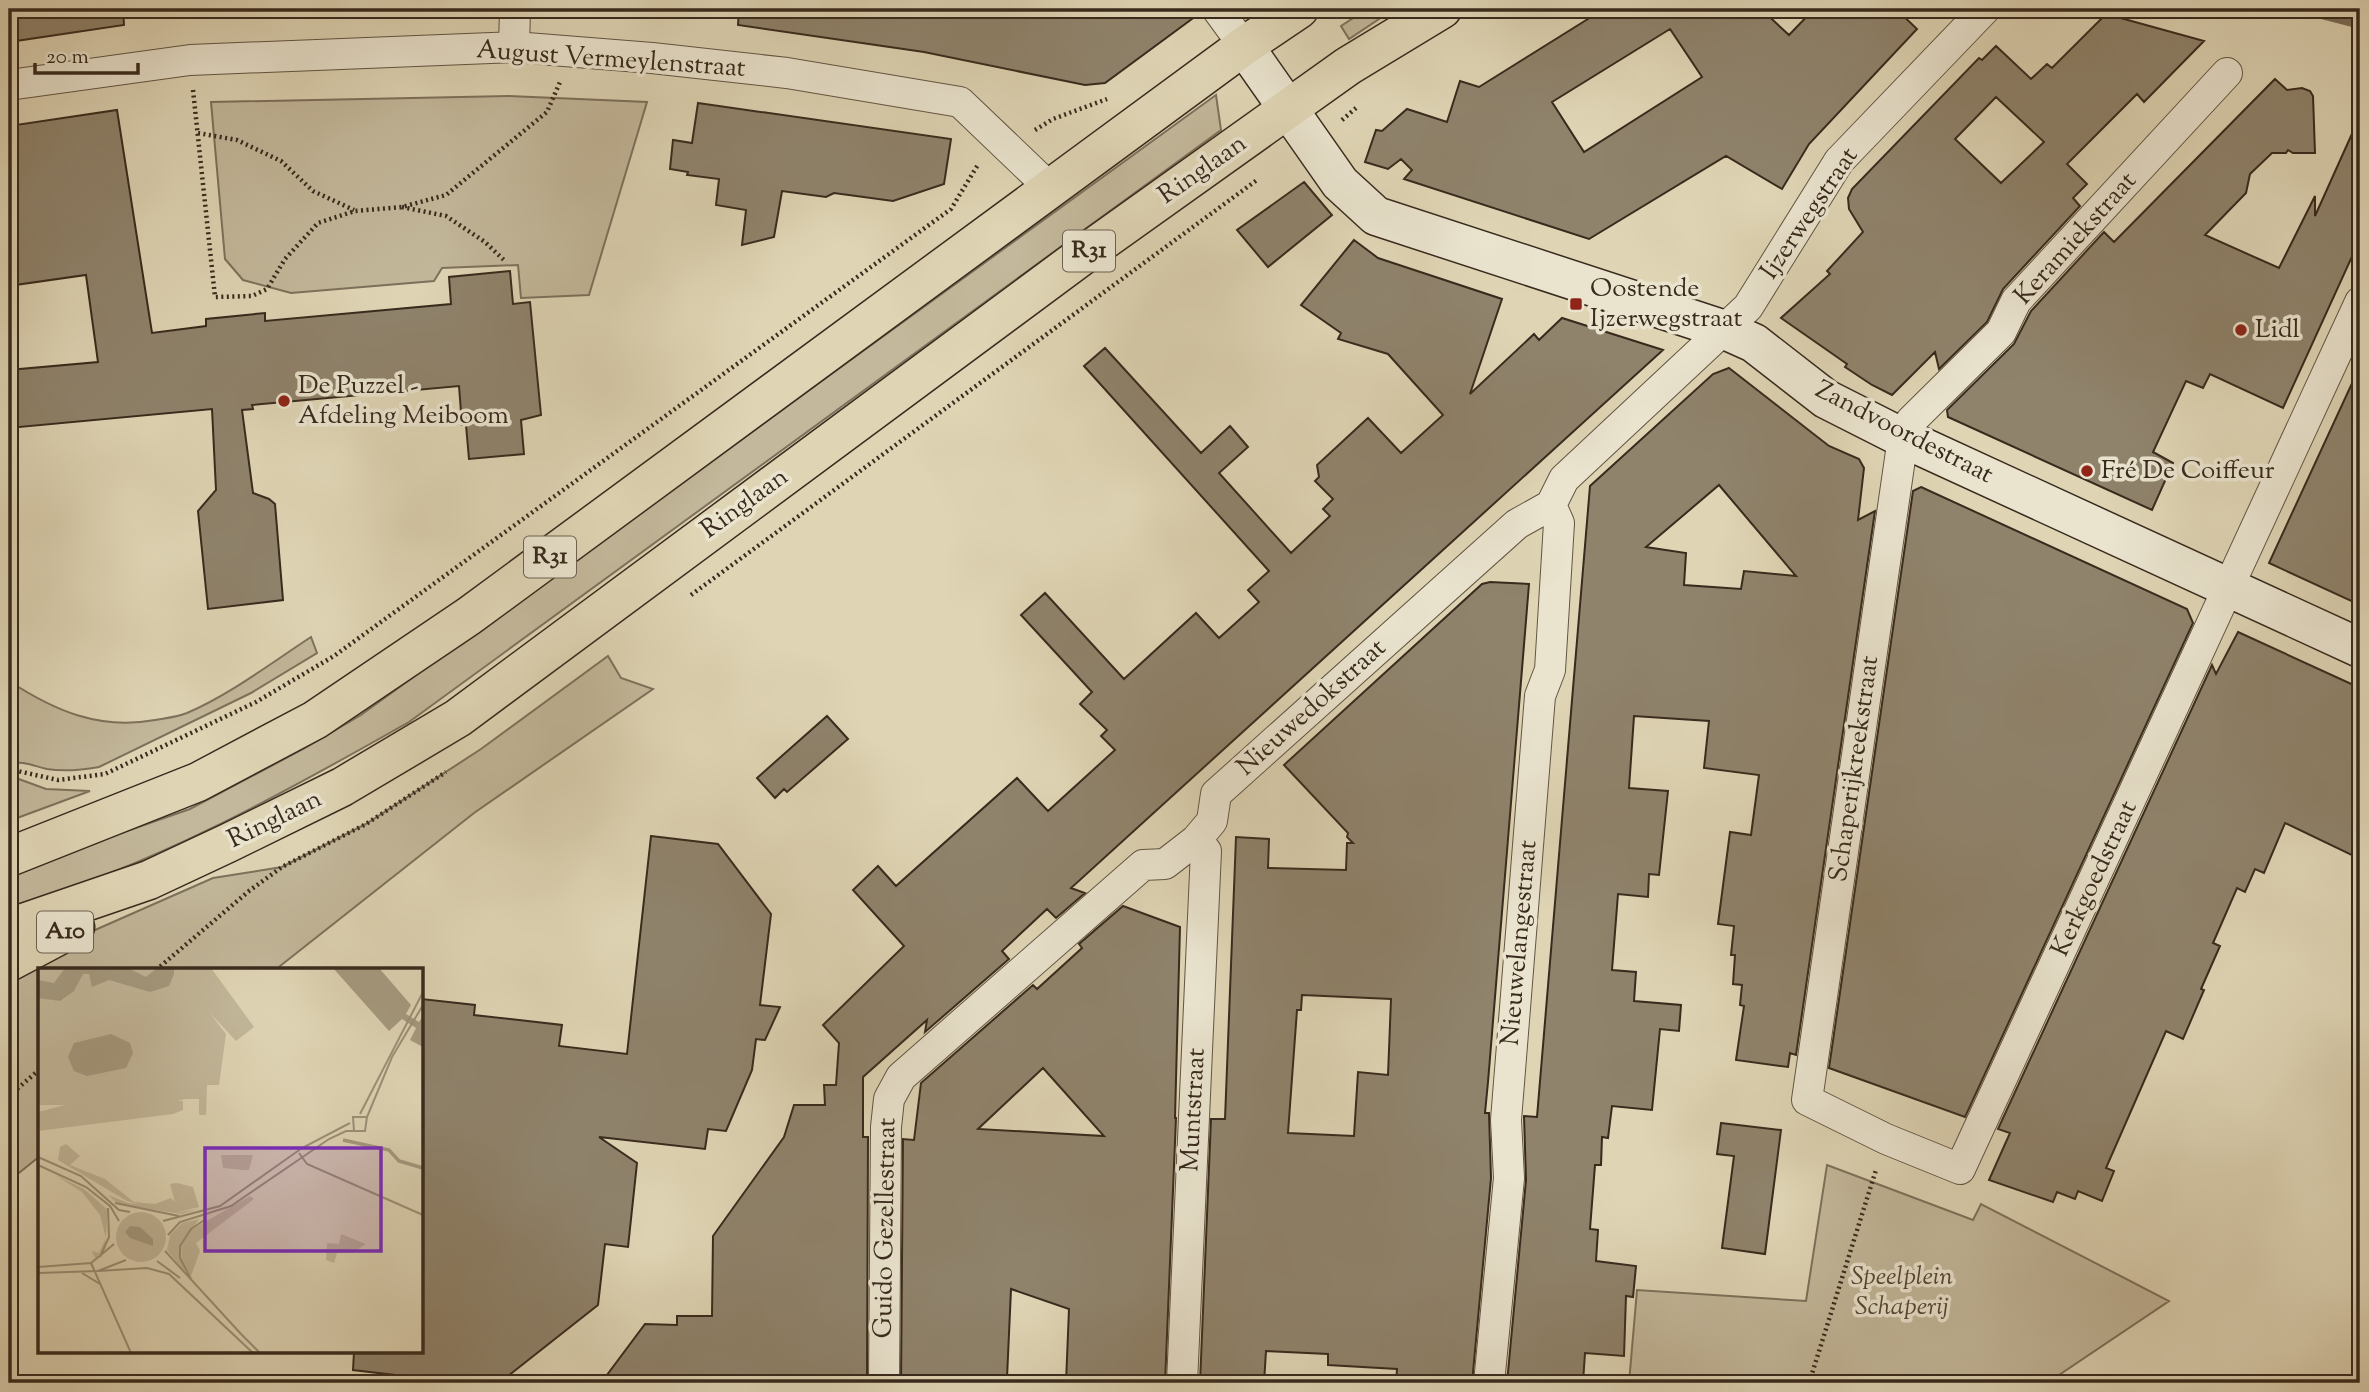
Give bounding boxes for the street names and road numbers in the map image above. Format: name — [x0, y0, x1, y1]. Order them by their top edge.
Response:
street label: August Vermeylenstraat — [475, 32, 747, 88]
street label: Ringlaan — [1151, 126, 1255, 214]
street label: Ijzerwegstraat — [1752, 140, 1868, 288]
street label: Keramiekstraat — [2006, 164, 2146, 314]
road number: R31 — [1063, 230, 1115, 272]
street label: Zandvoordestraat — [1809, 372, 1999, 494]
street label: Ringlaan — [693, 460, 797, 548]
road number: R31 — [524, 536, 576, 578]
street label: Nieuwedokstraat — [1229, 631, 1395, 785]
street label: Schaperijkreekstraat — [1821, 653, 1889, 885]
street label: Ringlaan — [222, 781, 328, 859]
street label: Kerkgoedstraat — [2043, 795, 2147, 963]
street label: Nieuwelangestraat — [1493, 839, 1547, 1047]
road number: A10 — [37, 912, 93, 952]
street label: Muntstraat — [1172, 1047, 1216, 1173]
street label: Guido Gezellestraat — [866, 1117, 906, 1339]

